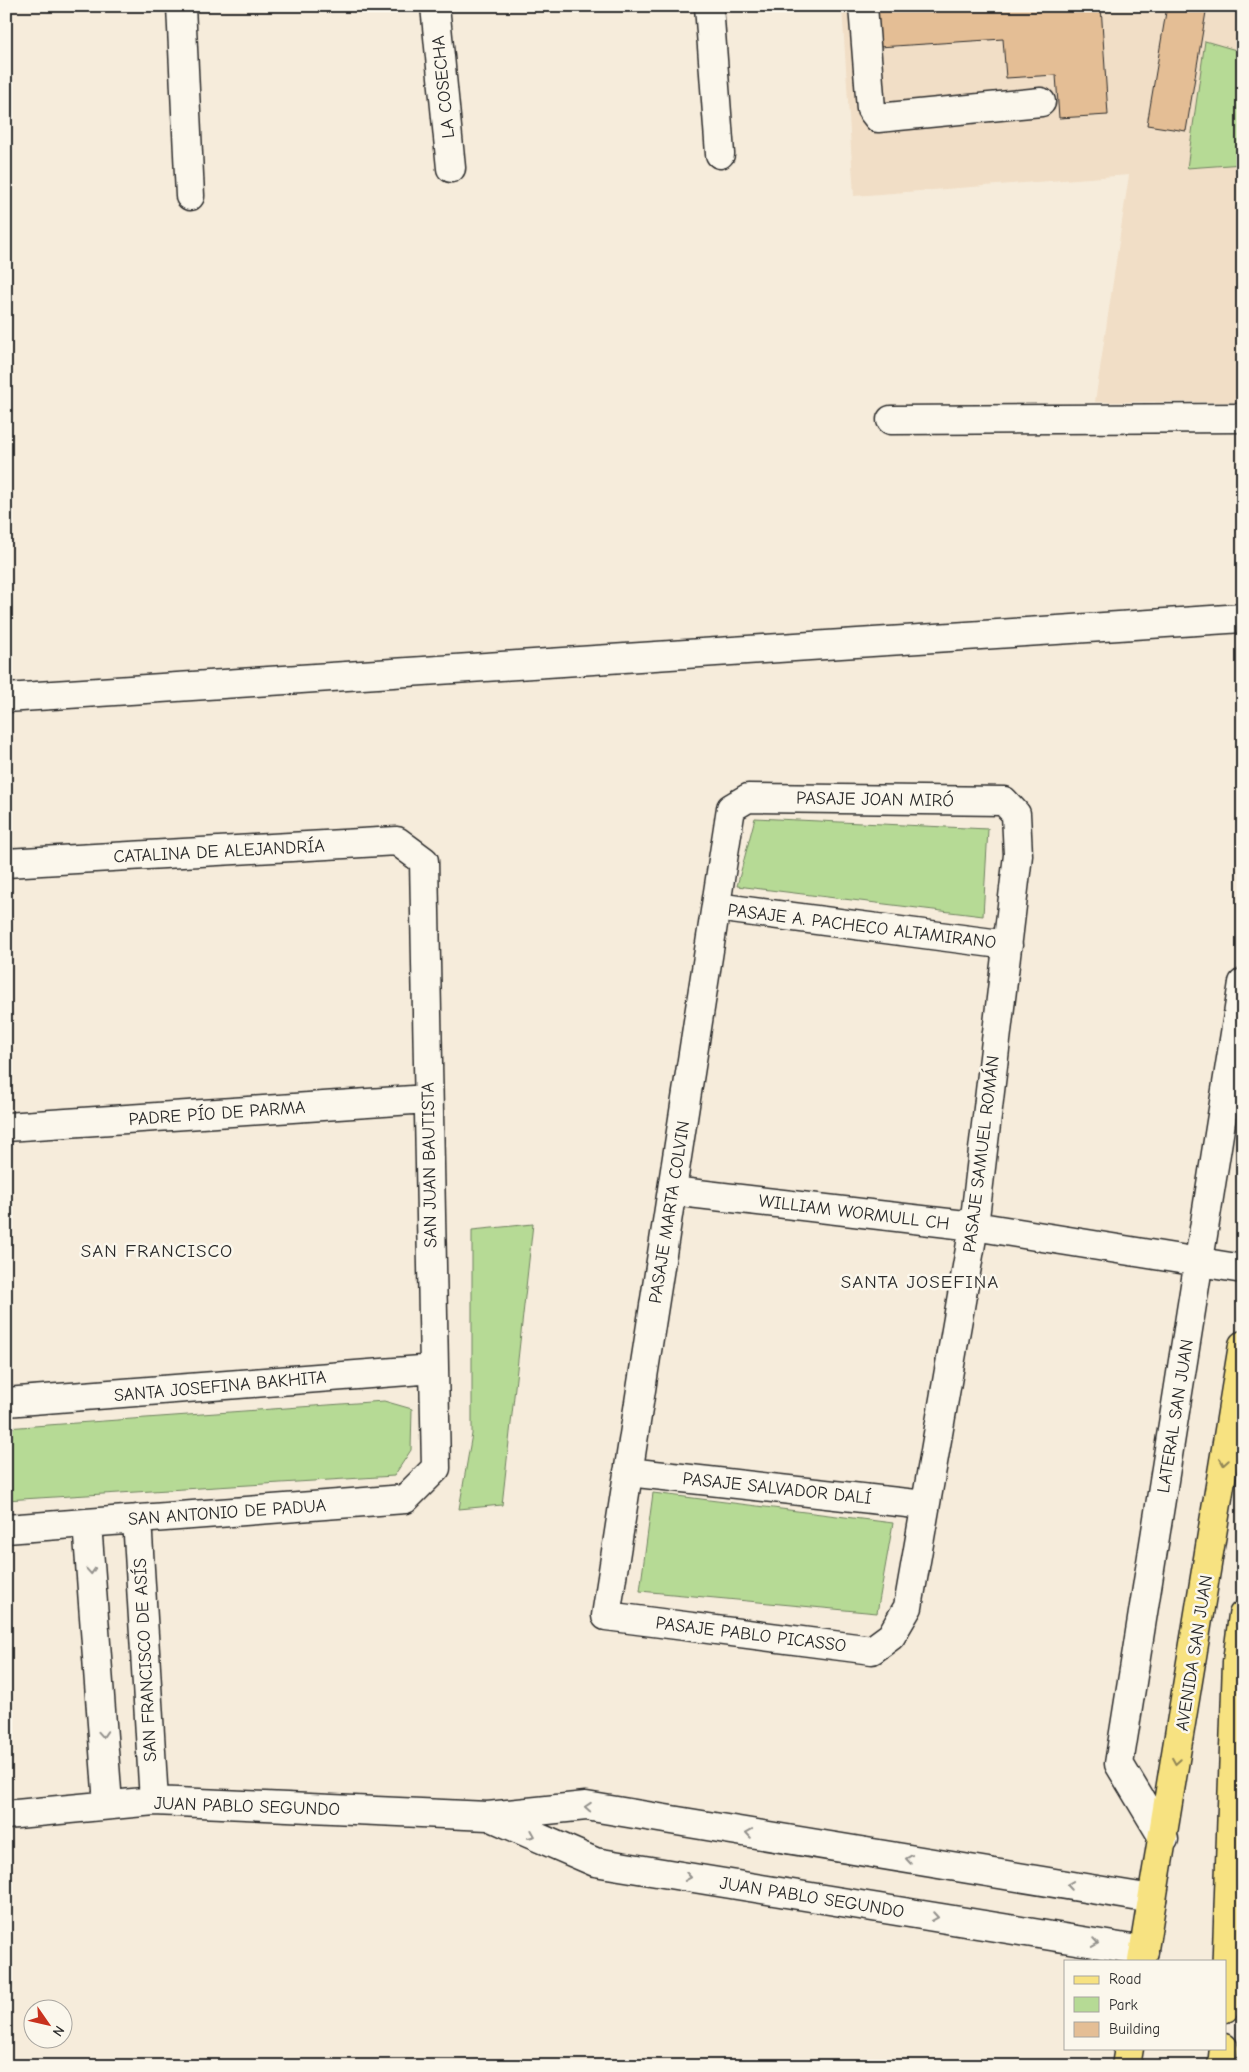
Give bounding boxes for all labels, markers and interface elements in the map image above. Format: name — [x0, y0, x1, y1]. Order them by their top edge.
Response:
street label: LA COSECHA — [428, 35, 459, 139]
street label: PASAJE JOAN MIRÓ — [796, 787, 954, 811]
street label: CATALINA DE ALEJANDRÍA — [113, 834, 325, 868]
street label: PASAJE A. PACHECO ALTAMIRANO — [726, 900, 997, 953]
street label: PASAJE SAMUEL ROMÁN — [958, 1054, 1004, 1254]
street label: SAN JUAN BAUTISTA — [418, 1082, 441, 1248]
street label: PADRE PÍO DE PARMA — [128, 1096, 306, 1130]
street label: PASAJE MARTA COLVIN — [645, 1119, 694, 1305]
street label: WILLIAM WORMULL CH — [757, 1190, 951, 1235]
district label: SAN FRANCISCO — [81, 1240, 233, 1262]
district label: SANTA JOSEFINA — [841, 1271, 999, 1293]
street label: LATERAL SAN JUAN — [1153, 1338, 1198, 1494]
street label: SANTA JOSEFINA BAKHITA — [113, 1367, 327, 1406]
one-way arrow — [1219, 1458, 1230, 1466]
street label: PASAJE SALVADOR DALÍ — [681, 1467, 873, 1509]
street label: SAN ANTONIO DE PADUA — [127, 1495, 327, 1530]
street label: SAN FRANCISCO DE ASÍS — [129, 1558, 161, 1762]
one-way arrow — [85, 1568, 96, 1576]
street label: AVENIDA SAN JUAN — [1172, 1574, 1217, 1733]
street label: PASAJE PABLO PICASSO — [654, 1612, 847, 1657]
one-way arrow — [97, 1730, 108, 1738]
one-way arrow — [1172, 1756, 1182, 1765]
street label: JUAN PABLO SEGUNDO — [154, 1793, 340, 1820]
one-way arrow — [584, 1802, 592, 1813]
one-way arrow — [744, 1828, 753, 1838]
one-way arrow — [528, 1829, 536, 1839]
one-way arrow — [905, 1854, 913, 1865]
one-way arrow — [685, 1871, 693, 1882]
street label: JUAN PABLO SEGUNDO — [718, 1873, 906, 1922]
one-way arrow — [1065, 1881, 1074, 1891]
one-way arrow — [931, 1911, 939, 1921]
one-way arrow — [1091, 1937, 1100, 1947]
legend — [1064, 1960, 1226, 2050]
text: Road — [1109, 1970, 1141, 1988]
text: Park — [1109, 1996, 1138, 2014]
north arrow — [22, 2000, 72, 2050]
text: Building — [1109, 2020, 1160, 2038]
text: N — [49, 2022, 68, 2040]

